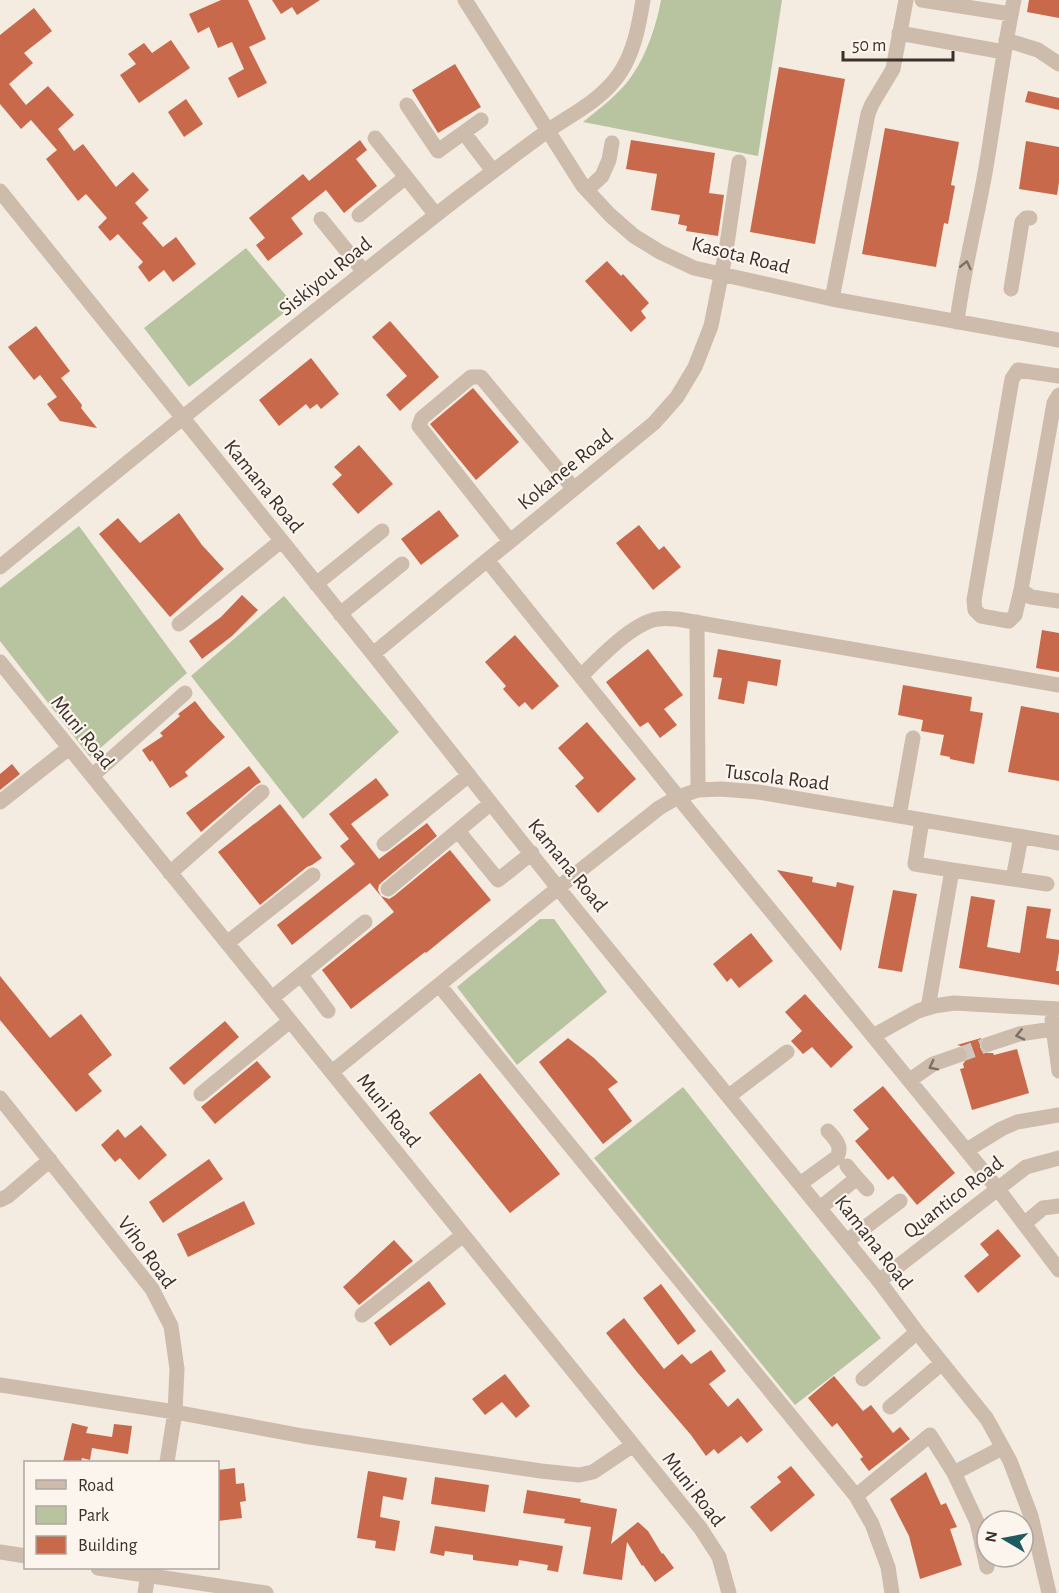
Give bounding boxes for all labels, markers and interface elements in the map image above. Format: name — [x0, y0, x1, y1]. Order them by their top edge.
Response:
scale bar — [843, 24, 952, 62]
text: 50 m — [852, 37, 886, 55]
street label: Siskiyou Road — [275, 233, 376, 320]
street label: Kasota Road — [689, 233, 792, 278]
one-way arrow — [959, 260, 972, 270]
street label: Kokanee Road — [514, 425, 617, 514]
street label: Kamana Road — [220, 436, 307, 537]
street label: Muni Road — [47, 692, 118, 773]
street label: Tuscola Road — [723, 761, 831, 794]
street label: Kamana Road — [524, 815, 611, 916]
one-way arrow — [1016, 1027, 1026, 1040]
one-way arrow — [928, 1058, 939, 1070]
street label: Muni Road — [353, 1070, 424, 1151]
street label: Quantico Road — [900, 1152, 1007, 1243]
street label: Kamana Road — [831, 1191, 917, 1293]
street label: Viho Road — [114, 1212, 180, 1292]
street label: Muni Road — [658, 1448, 729, 1530]
legend — [24, 1461, 219, 1569]
text: Road — [78, 1477, 114, 1495]
text: Park — [78, 1507, 110, 1525]
north arrow — [975, 1509, 1035, 1569]
text: N — [982, 1530, 1000, 1543]
text: Building — [78, 1537, 138, 1555]

